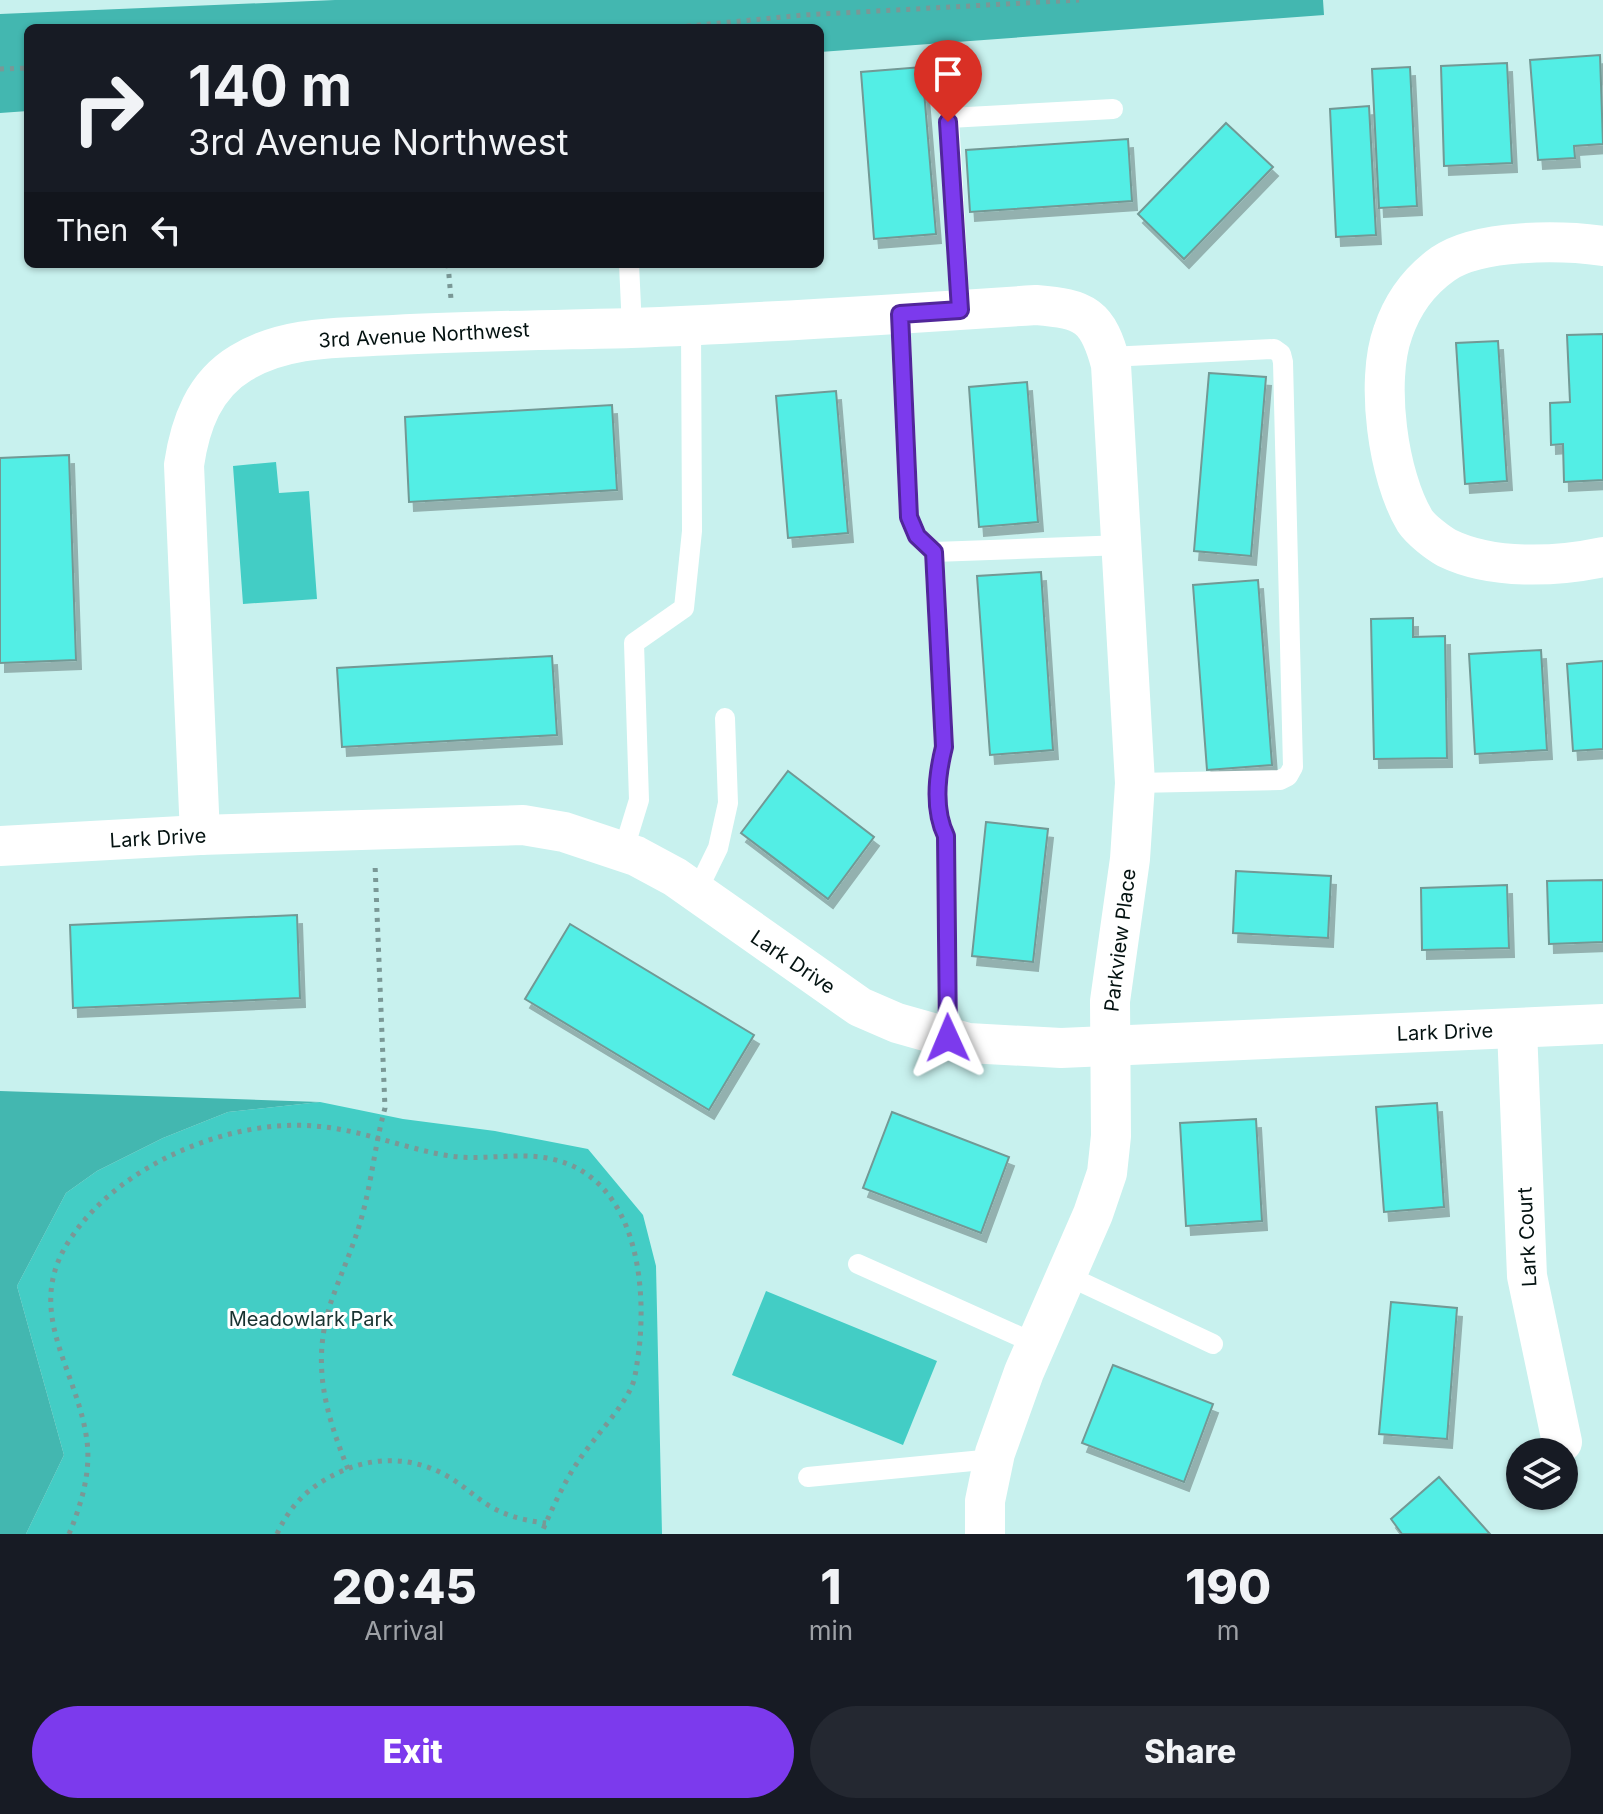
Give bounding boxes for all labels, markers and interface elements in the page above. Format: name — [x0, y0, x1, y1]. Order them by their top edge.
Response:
pin — [914, 40, 982, 122]
text: 140 m — [188, 52, 352, 120]
icon: arrive — [926, 52, 970, 96]
icon: right — [56, 56, 160, 160]
text: 3rd Avenue Northwest — [188, 120, 568, 164]
icon: left — [144, 208, 188, 252]
text: Then — [56, 212, 128, 248]
street label: 3rd Avenue Northwest — [318, 317, 531, 353]
street label: Lark Drive — [109, 823, 207, 853]
street label: Parkview Place — [1099, 867, 1141, 1013]
street label: Lark Drive — [746, 925, 840, 999]
position arrow — [906, 996, 990, 1080]
street label: Lark Drive — [1396, 1018, 1494, 1046]
street label: Lark Court — [1512, 1186, 1542, 1287]
park label: Meadowlark Park — [229, 1307, 393, 1331]
map controls — [1506, 1438, 1578, 1510]
button: layers — [1506, 1438, 1578, 1510]
text: 20:45 — [332, 1557, 477, 1616]
text: 1 — [820, 1557, 842, 1616]
text: 190 — [1185, 1557, 1271, 1616]
text: Arrival — [364, 1615, 444, 1646]
text: min — [809, 1615, 853, 1646]
text: m — [1217, 1615, 1239, 1646]
button: Exit — [32, 1706, 794, 1798]
button: Share — [810, 1706, 1571, 1798]

